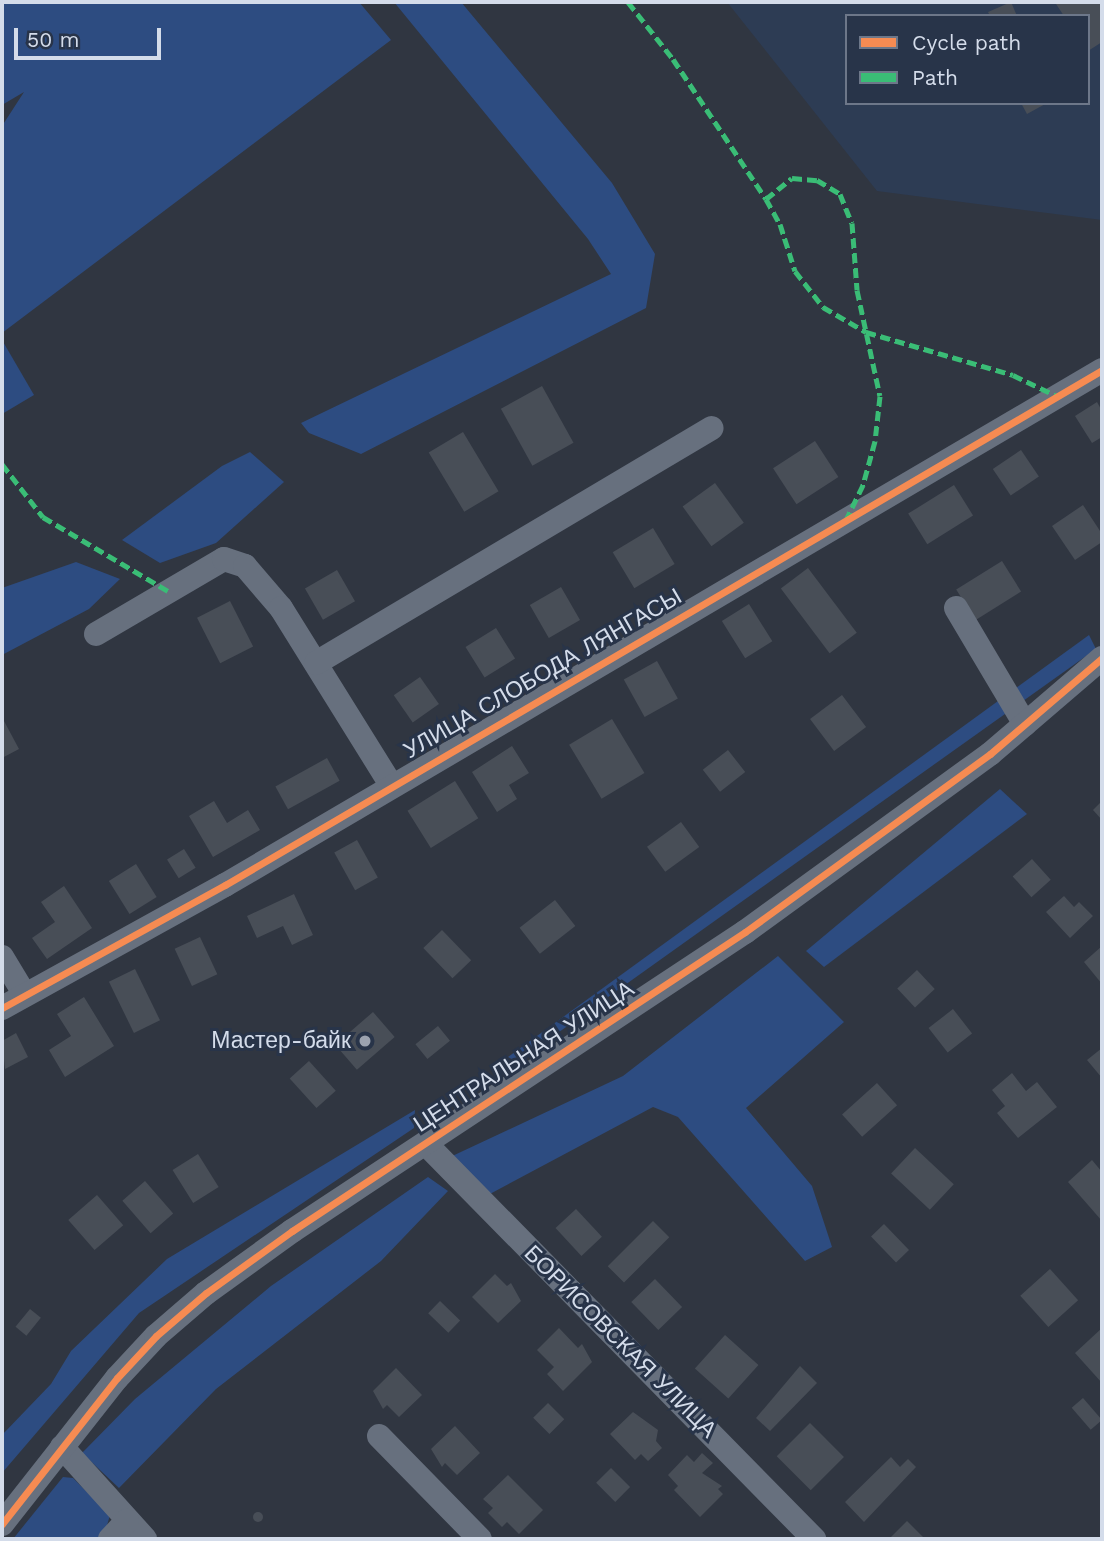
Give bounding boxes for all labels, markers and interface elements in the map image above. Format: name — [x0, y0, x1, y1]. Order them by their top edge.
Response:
scale bar — [18, 14, 164, 58]
legend — [845, 14, 1090, 105]
text: 50 m — [27, 27, 79, 52]
text: Cycle path — [912, 30, 1021, 55]
text: Path — [912, 65, 958, 90]
street label: УЛИЦА СЛОБОДА ЛЯНГАСЫ — [399, 583, 687, 765]
street label: ЦЕНТРАЛЬНАЯ УЛИЦА — [409, 975, 639, 1139]
place label: Мастер-байк — [211, 1027, 351, 1055]
marker: Мастер-байк — [357, 1033, 373, 1049]
street label: БОРИСОВСКАЯ УЛИЦА — [518, 1240, 722, 1444]

